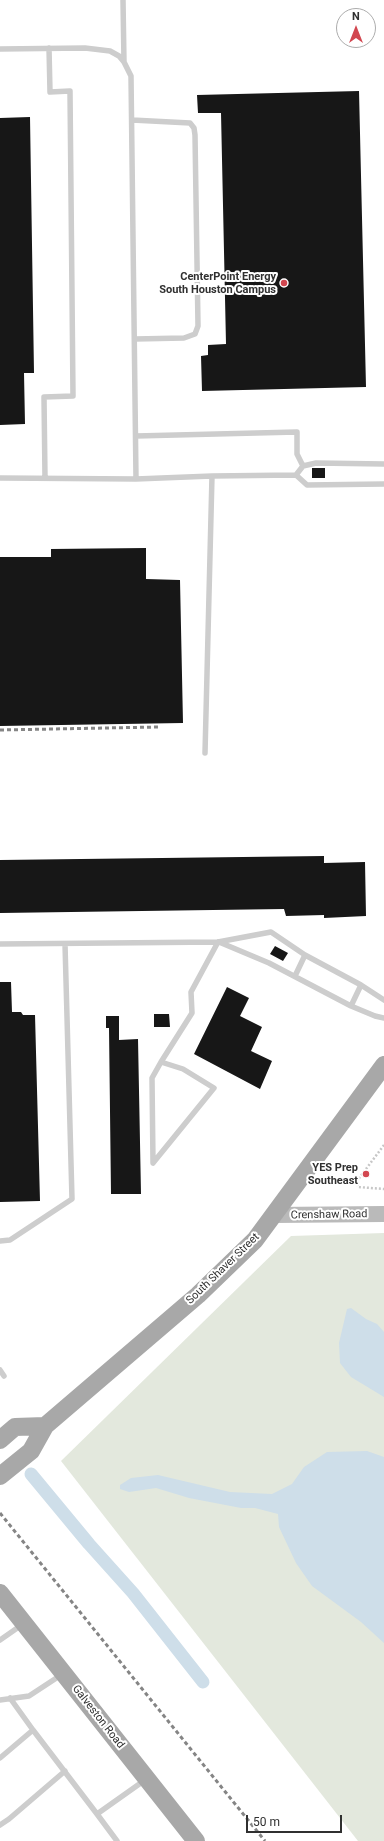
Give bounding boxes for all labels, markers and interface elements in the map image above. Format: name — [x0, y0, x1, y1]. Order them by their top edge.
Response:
north arrow — [336, 8, 376, 48]
text: N — [352, 10, 360, 23]
place label: CenterPoint Energy South Houston Campus — [159, 270, 276, 296]
marker: CenterPoint Energy South Houston Campus — [279, 278, 289, 288]
place label: YES Prep Southeast — [308, 1161, 358, 1187]
marker: YES Prep Southeast — [361, 1169, 371, 1179]
street label: Crenshaw Road — [291, 1208, 367, 1222]
street label: South Shaver Street — [184, 1231, 262, 1307]
street label: Galveston Road — [69, 1683, 127, 1751]
scale bar — [248, 1807, 344, 1833]
text: 50 m — [253, 1815, 280, 1829]

